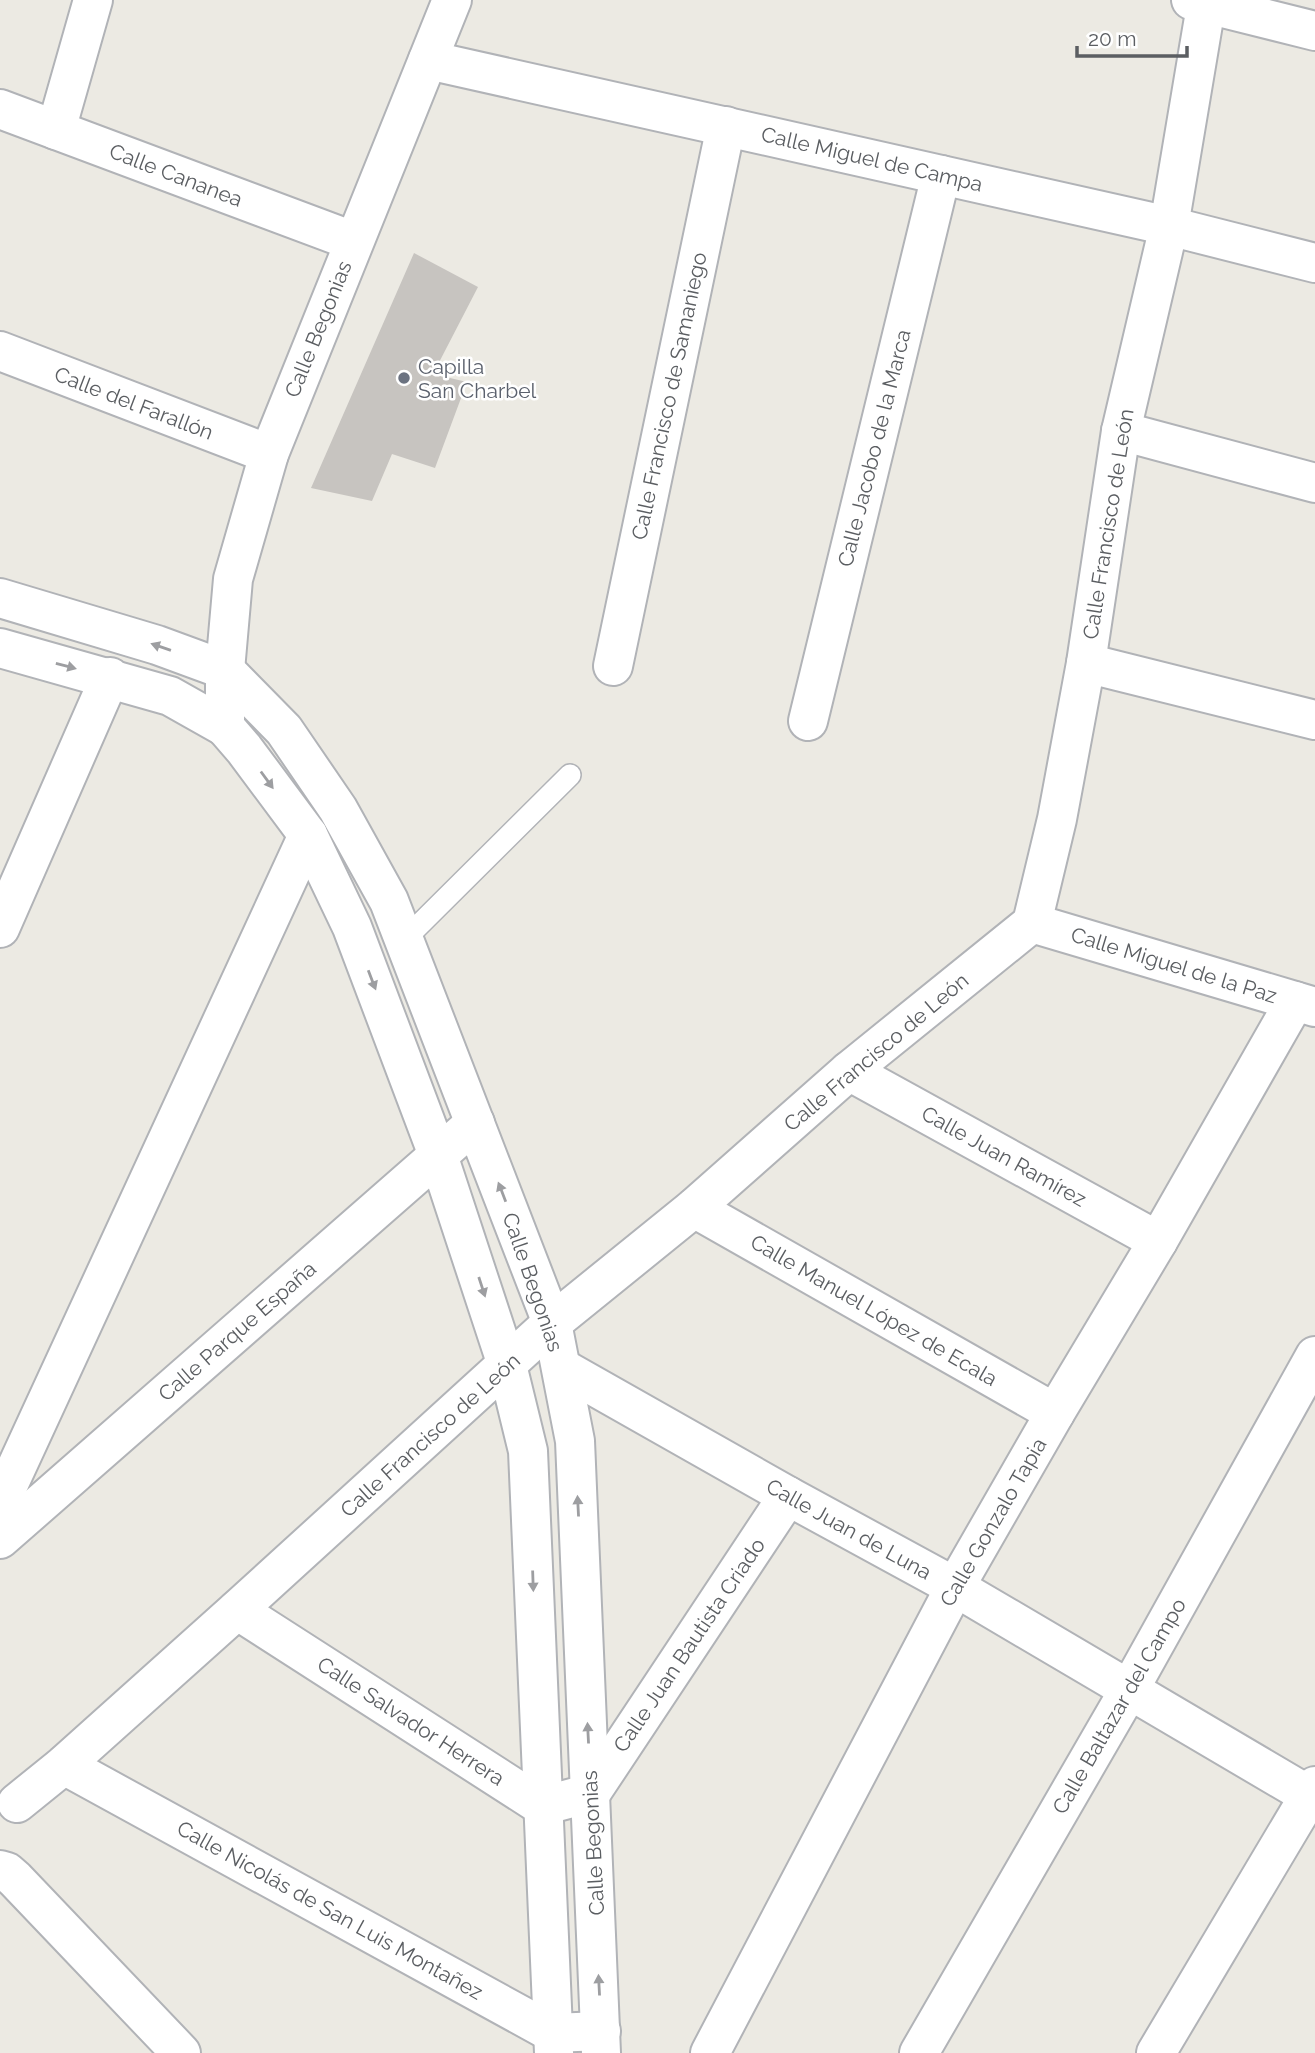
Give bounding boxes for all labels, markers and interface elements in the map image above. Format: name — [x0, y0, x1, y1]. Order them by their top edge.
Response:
scale bar — [1077, 14, 1187, 58]
text: 20 m — [1088, 26, 1136, 51]
street label: Calle Miguel de Campa — [759, 121, 985, 197]
street label: Calle Cananea — [106, 138, 246, 212]
street label: Calle Francisco de Samaniego — [626, 250, 712, 542]
street label: Calle Begonias — [279, 257, 357, 401]
street label: Calle Jacobo de la Marca — [832, 327, 916, 569]
place label: Capilla San Charbel — [418, 354, 537, 403]
street label: Calle del Farallón — [51, 361, 217, 445]
marker: Capilla San Charbel — [396, 370, 412, 386]
street label: Calle Francisco de León — [1077, 407, 1139, 641]
one-way arrow — [150, 641, 171, 652]
one-way arrow — [55, 661, 77, 672]
one-way arrow — [260, 771, 274, 789]
street label: Calle Miguel de la Paz — [1068, 922, 1280, 1008]
street label: Calle Francisco de León — [779, 968, 973, 1136]
one-way arrow — [367, 970, 378, 991]
street label: Calle Juan Ramírez — [917, 1100, 1091, 1212]
one-way arrow — [496, 1181, 507, 1202]
street label: Calle Begonias — [498, 1209, 568, 1355]
street label: Calle Manuel López de Ecala — [746, 1229, 1002, 1391]
street label: Calle Parque España — [153, 1256, 321, 1406]
one-way arrow — [477, 1277, 488, 1298]
street label: Calle Francisco de León — [335, 1348, 525, 1522]
street label: Calle Gonzalo Tapia — [935, 1433, 1051, 1611]
street label: Calle Juan de Luna — [762, 1473, 936, 1585]
one-way arrow — [572, 1495, 583, 1517]
street label: Calle Juan Bautista Criado — [608, 1533, 770, 1757]
one-way arrow — [528, 1571, 539, 1593]
street label: Calle Baltazar del Campo — [1047, 1594, 1191, 1818]
street label: Calle Salvador Herrera — [313, 1651, 509, 1791]
one-way arrow — [582, 1722, 593, 1744]
street label: Calle Begonias — [577, 1770, 609, 1916]
street label: Calle Nicolás de San Luis Montañez — [173, 1815, 487, 2005]
one-way arrow — [594, 1974, 605, 1996]

